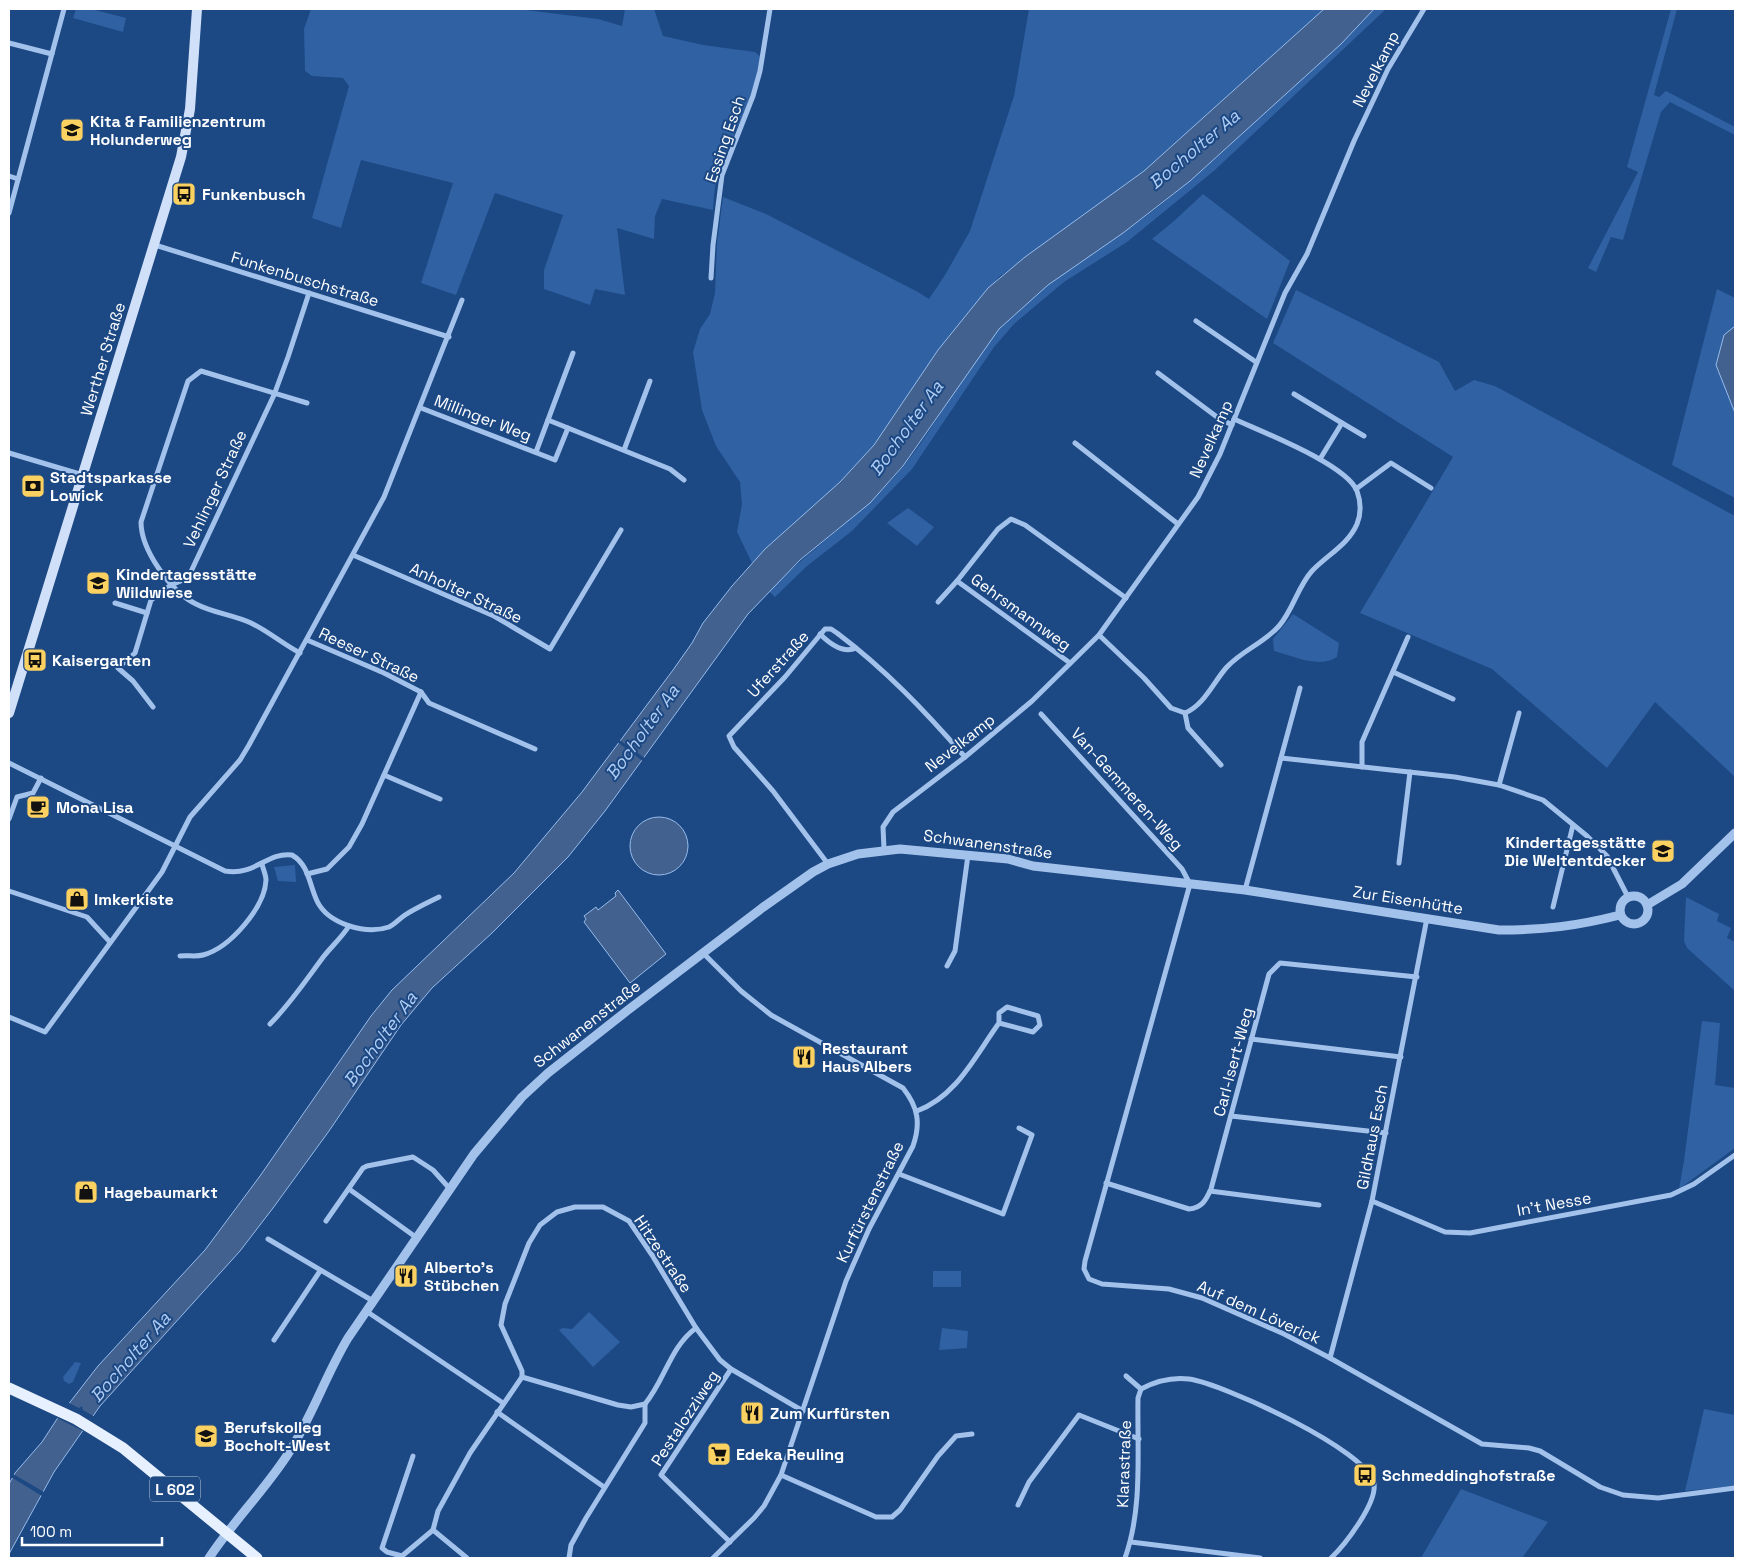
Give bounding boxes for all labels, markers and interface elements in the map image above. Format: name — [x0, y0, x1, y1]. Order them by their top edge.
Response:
street label: Nevelkamp — [1348, 27, 1404, 111]
street label: Essing Esch — [700, 93, 750, 185]
water label: Bocholter Aa — [1144, 104, 1245, 194]
place label: Kita & Familienzentrum Holunderweg — [90, 111, 266, 150]
school or university icon: Kita & Familienzentrum Holunderweg — [59, 117, 85, 143]
bus stop icon: Funkenbusch — [171, 181, 197, 207]
place label: Funkenbusch — [202, 184, 306, 205]
street label: Funkenbuschstraße — [228, 246, 382, 312]
street label: Werther Straße — [76, 300, 130, 418]
water label: Bocholter Aa — [864, 375, 949, 480]
street label: Millinger Weg — [431, 390, 535, 446]
street label: Nevelkamp — [1184, 397, 1238, 481]
street label: Vehlinger Straße — [178, 427, 252, 551]
place label: Stadtsparkasse Lowick — [50, 467, 172, 506]
bank icon: Stadtsparkasse Lowick — [20, 473, 46, 499]
street label: Anholter Straße — [406, 558, 526, 628]
place label: Kindertagesstätte Wildwiese — [116, 564, 257, 603]
street label: Gehrsmannweg — [967, 569, 1075, 655]
school or university icon: Kindertagesstätte Wildwiese — [85, 570, 111, 596]
street label: Reeser Straße — [315, 623, 423, 687]
street label: Uferstraße — [742, 626, 814, 702]
bus stop icon: Kaisergarten — [22, 647, 48, 673]
place label: Kaisergarten — [52, 650, 151, 671]
water label: Bocholter Aa — [600, 679, 685, 784]
street label: Nevelkamp — [921, 709, 999, 777]
street label: Van-Gemmeren-Weg — [1066, 723, 1188, 855]
cafe icon: Mona Lisa — [25, 794, 51, 820]
place label: Mona Lisa — [56, 797, 134, 818]
street label: Schwanenstraße — [922, 825, 1054, 863]
place label: Kindertagesstätte Die Weltentdecker — [1504, 832, 1646, 871]
school or university icon: Kindertagesstätte Die Weltentdecker — [1650, 838, 1676, 864]
street label: Zur Eisenhütte — [1351, 881, 1465, 919]
shop icon: Imkerkiste — [64, 886, 90, 912]
place label: Imkerkiste — [94, 889, 174, 910]
street label: Schwanenstraße — [529, 976, 645, 1072]
water label: Bocholter Aa — [338, 986, 423, 1091]
street label: Carl-Isert-Weg — [1208, 1005, 1258, 1119]
place label: Restaurant Haus Albers — [822, 1038, 912, 1077]
restaurant icon: Restaurant Haus Albers — [791, 1044, 817, 1070]
street label: Gildhaus Esch — [1352, 1083, 1392, 1191]
street label: Kurfürstenstraße — [831, 1138, 909, 1266]
shop icon: Hagebaumarkt — [73, 1179, 99, 1205]
place label: Hagebaumarkt — [104, 1182, 218, 1203]
street label: In't Nesse — [1515, 1187, 1593, 1221]
street label: Hitzestraße — [629, 1211, 697, 1297]
place label: Alberto's Stübchen — [424, 1257, 499, 1296]
restaurant icon: Alberto's Stübchen — [393, 1263, 419, 1289]
street label: Auf dem Löverick — [1194, 1275, 1324, 1349]
water label: Bocholter Aa — [85, 1307, 176, 1407]
street label: Pestalozziweg — [646, 1366, 724, 1470]
restaurant icon: Zum Kurfürsten — [739, 1400, 765, 1426]
place label: Zum Kurfürsten — [770, 1403, 890, 1424]
place label: Berufskolleg Bocholt-West — [224, 1417, 330, 1456]
street label: Klarastraße — [1112, 1420, 1136, 1508]
school or university icon: Berufskolleg Bocholt-West — [193, 1423, 219, 1449]
supermarket icon: Edeka Reuling — [706, 1441, 732, 1467]
place label: Edeka Reuling — [736, 1444, 844, 1465]
bus stop icon: Schmeddinghofstraße — [1352, 1462, 1378, 1488]
place label: Schmeddinghofstraße — [1382, 1465, 1555, 1486]
road number: L 602 — [150, 1476, 200, 1502]
scale bar — [22, 1514, 162, 1546]
text: 100 m — [30, 1522, 72, 1541]

